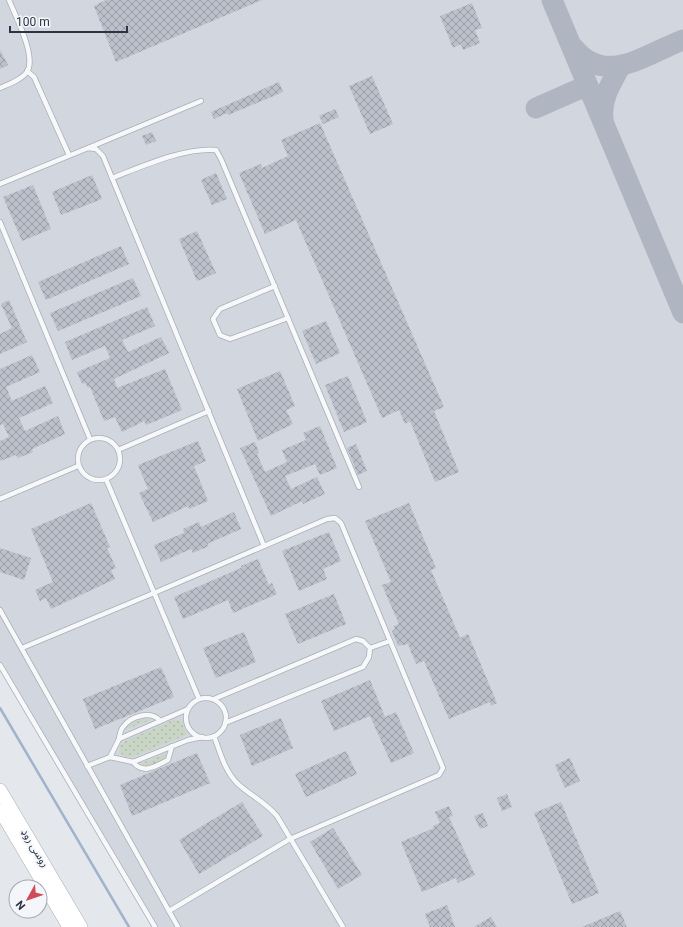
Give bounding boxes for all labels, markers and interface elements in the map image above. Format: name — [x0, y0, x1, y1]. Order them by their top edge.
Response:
scale bar — [10, 8, 127, 34]
text: 100 m — [16, 15, 50, 29]
street label: روسی روډ — [18, 826, 52, 870]
north arrow — [8, 879, 48, 919]
text: N — [13, 898, 28, 912]

